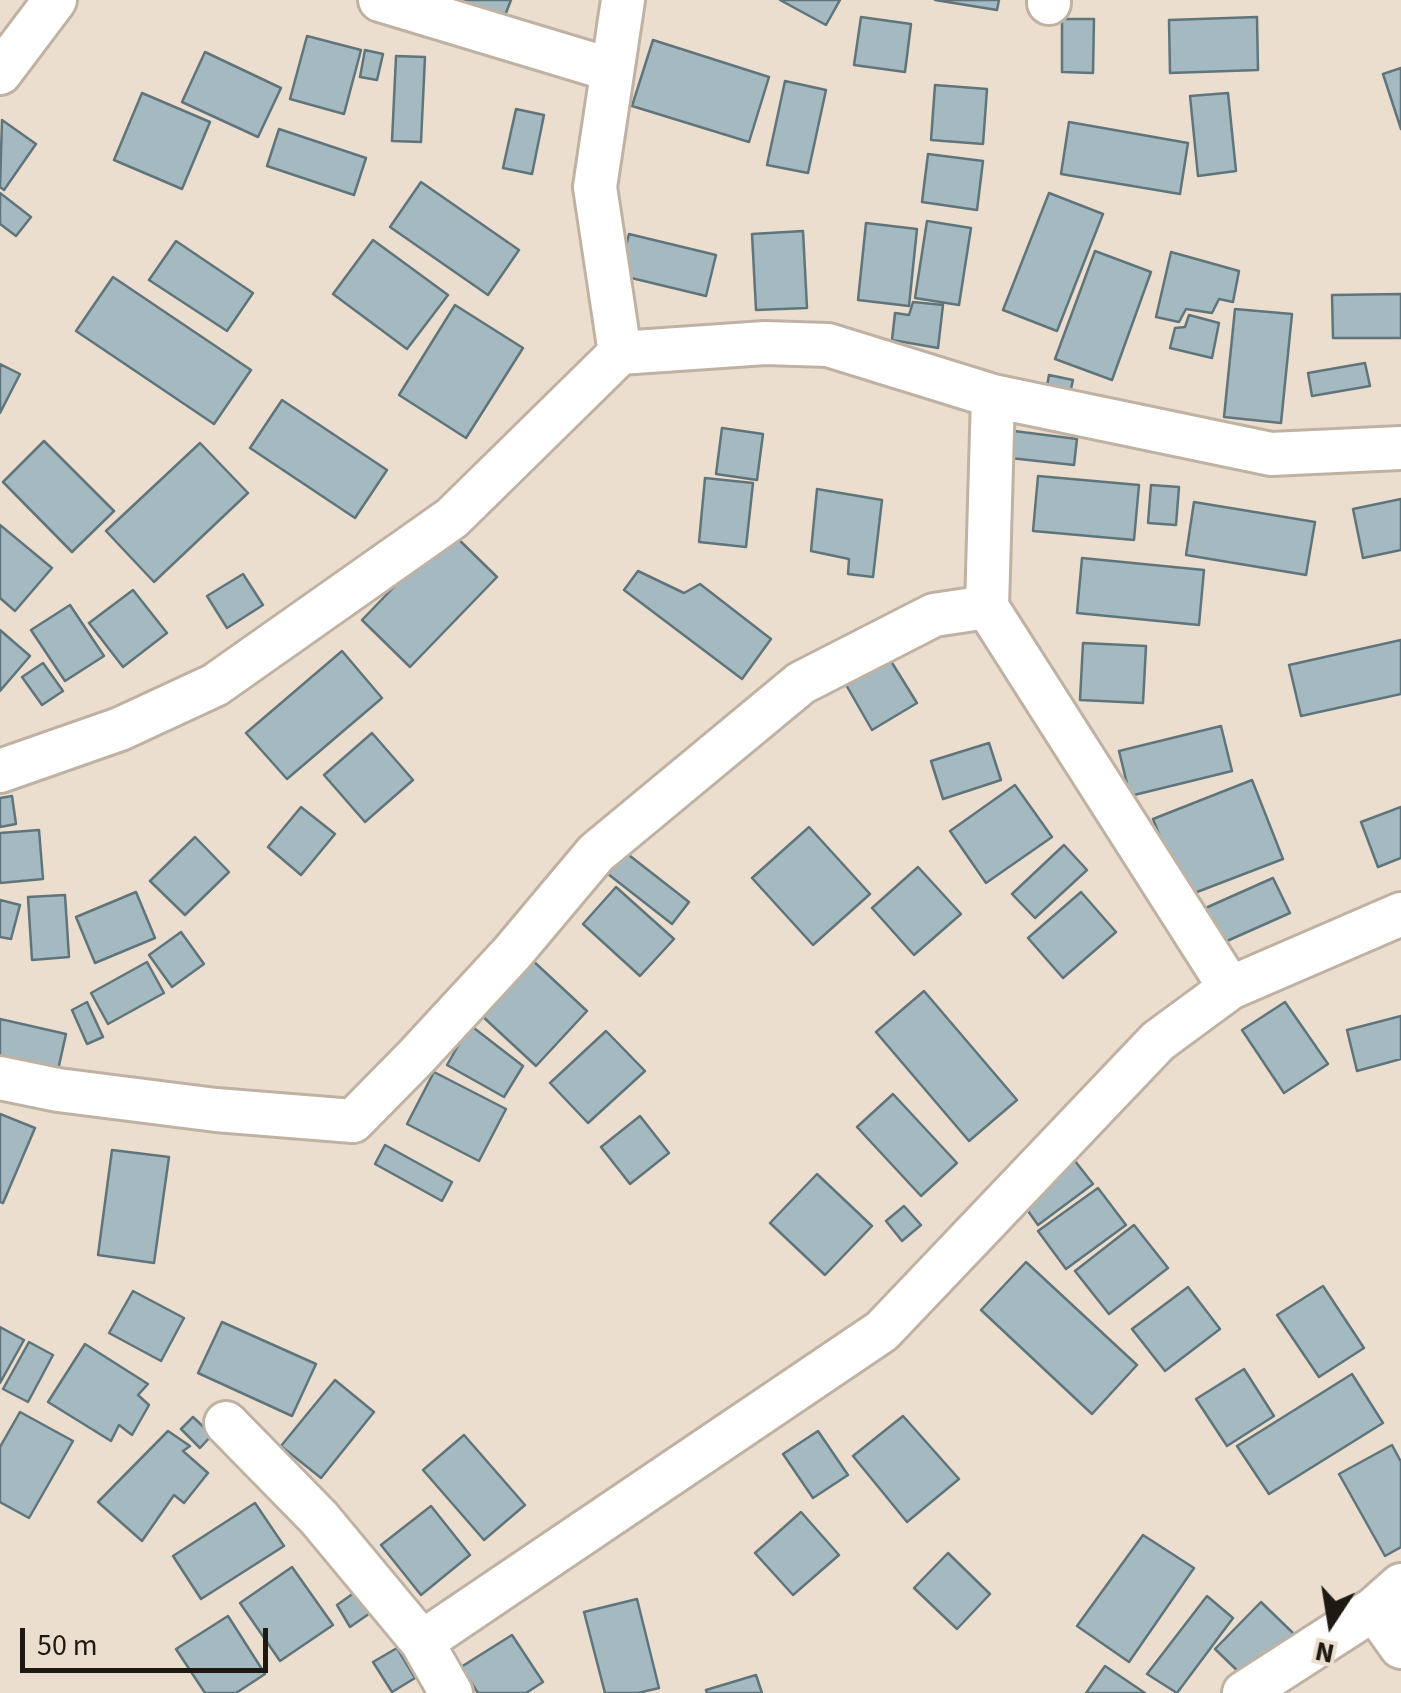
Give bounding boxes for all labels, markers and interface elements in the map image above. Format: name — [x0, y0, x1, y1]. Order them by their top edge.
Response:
north arrow — [1281, 1573, 1381, 1673]
scale bar — [25, 1608, 272, 1670]
text: 50 m — [37, 1624, 98, 1667]
text: N — [1311, 1631, 1338, 1674]

